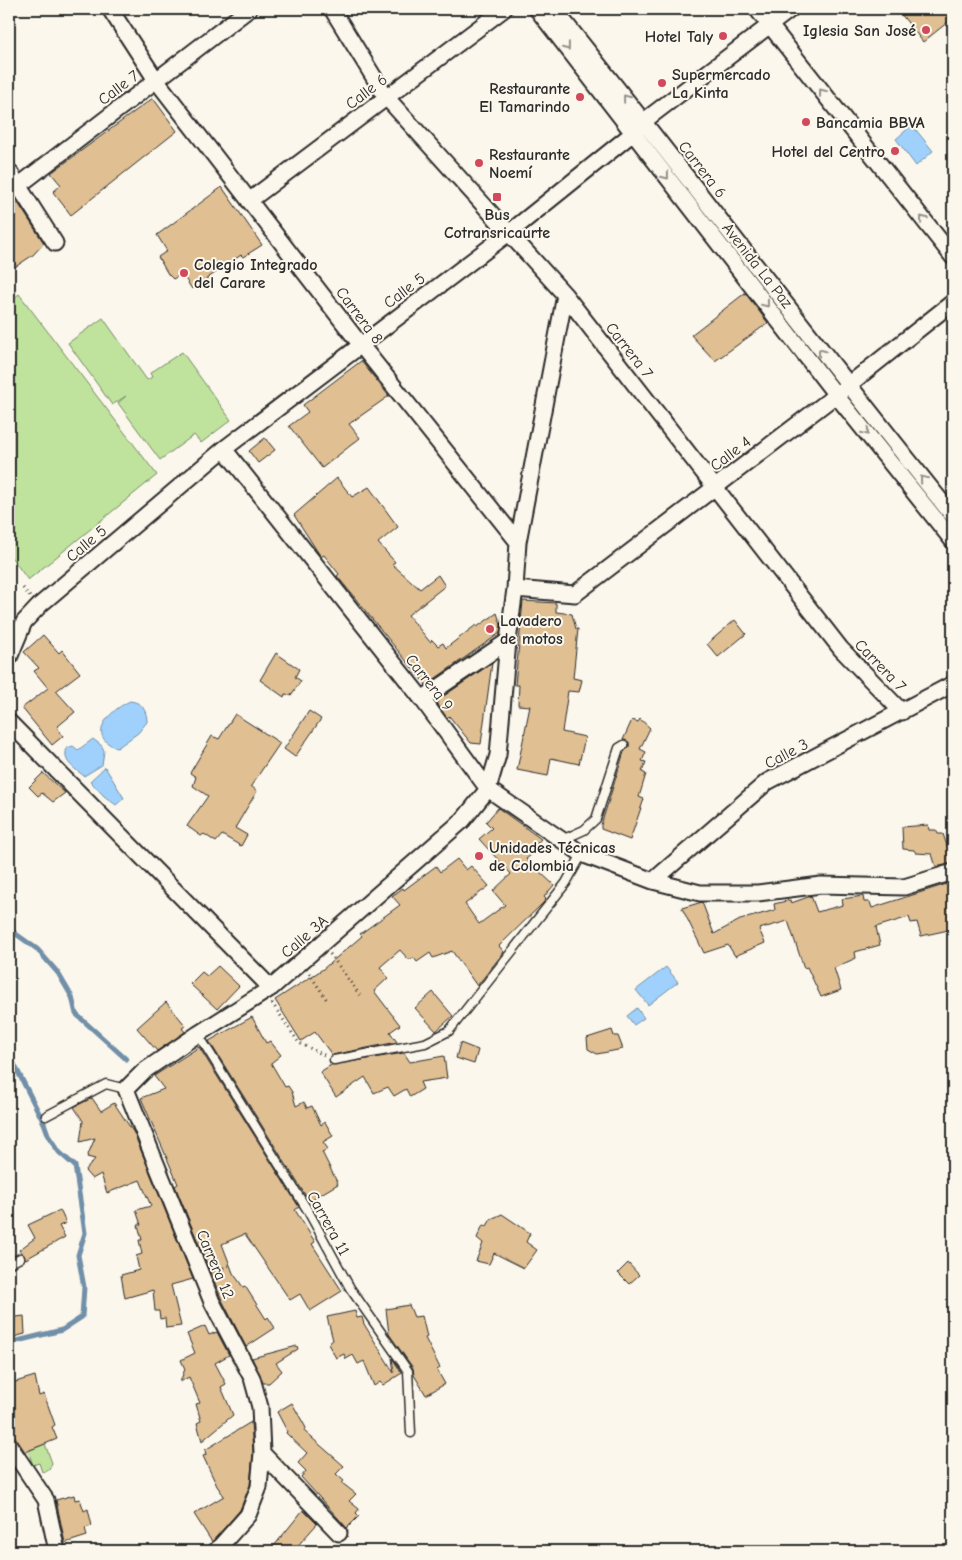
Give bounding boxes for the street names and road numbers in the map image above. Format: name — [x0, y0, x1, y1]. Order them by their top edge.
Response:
street label: Calle 7 — [95, 67, 143, 109]
street label: Calle 6 — [342, 70, 391, 113]
street label: Carrera 6 — [675, 138, 730, 201]
street label: Avenida La Paz — [718, 219, 796, 312]
street label: Calle 5 — [380, 269, 429, 312]
street label: Carrera 8 — [332, 284, 386, 348]
street label: Carrera 7 — [602, 319, 657, 382]
street label: Calle 4 — [707, 433, 754, 475]
street label: Calle 5 — [63, 522, 110, 566]
street label: Carrera 7 — [851, 636, 910, 696]
street label: Carrera 9 — [402, 651, 457, 714]
street label: Calle 3 — [762, 735, 811, 773]
street label: Calle 3A — [278, 912, 332, 962]
street label: Carrera 11 — [303, 1188, 353, 1259]
street label: Carrera 12 — [193, 1227, 238, 1301]

